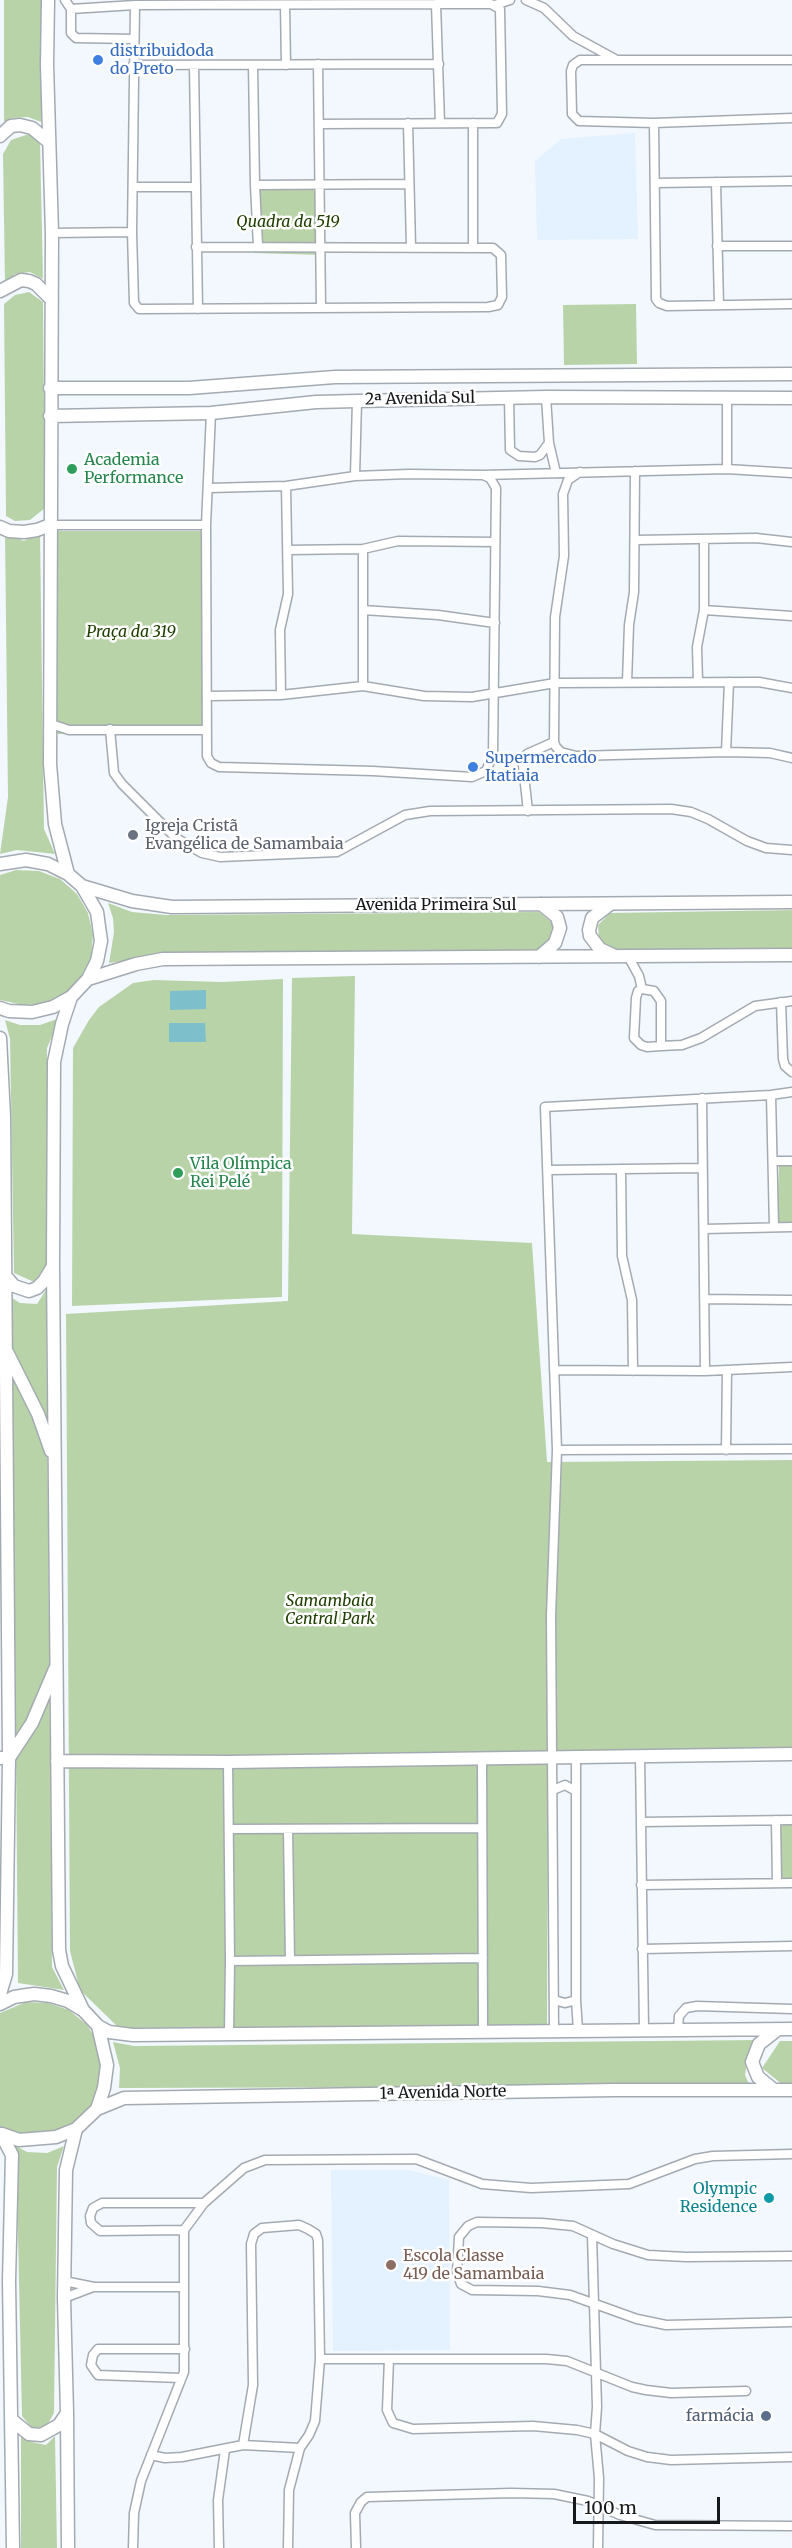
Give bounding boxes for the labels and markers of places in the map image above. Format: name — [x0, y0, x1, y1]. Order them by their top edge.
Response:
place label: distribuidoda do Preto — [110, 41, 214, 79]
marker: distribuidoda do Preto — [91, 53, 105, 67]
place label: Academia Performance — [84, 450, 183, 488]
marker: Academia Performance — [65, 462, 79, 476]
place label: Supermercado Itatiaia — [485, 748, 597, 786]
marker: Supermercado Itatiaia — [466, 760, 480, 774]
place label: Igreja Cristã Evangélica de Samambaia — [145, 816, 344, 854]
marker: Igreja Cristã Evangélica de Samambaia — [126, 828, 140, 842]
place label: Vila Olímpica Rei Pelé — [190, 1154, 292, 1192]
marker: Vila Olímpica Rei Pelé — [171, 1166, 185, 1180]
place label: Olympic Residence — [680, 2179, 757, 2217]
marker: Olympic Residence — [762, 2191, 776, 2205]
place label: Escola Classe 419 de Samambaia — [403, 2246, 544, 2284]
marker: Escola Classe 419 de Samambaia — [384, 2258, 398, 2272]
place label: farmácia — [686, 2406, 754, 2426]
marker: farmácia — [759, 2409, 773, 2423]

